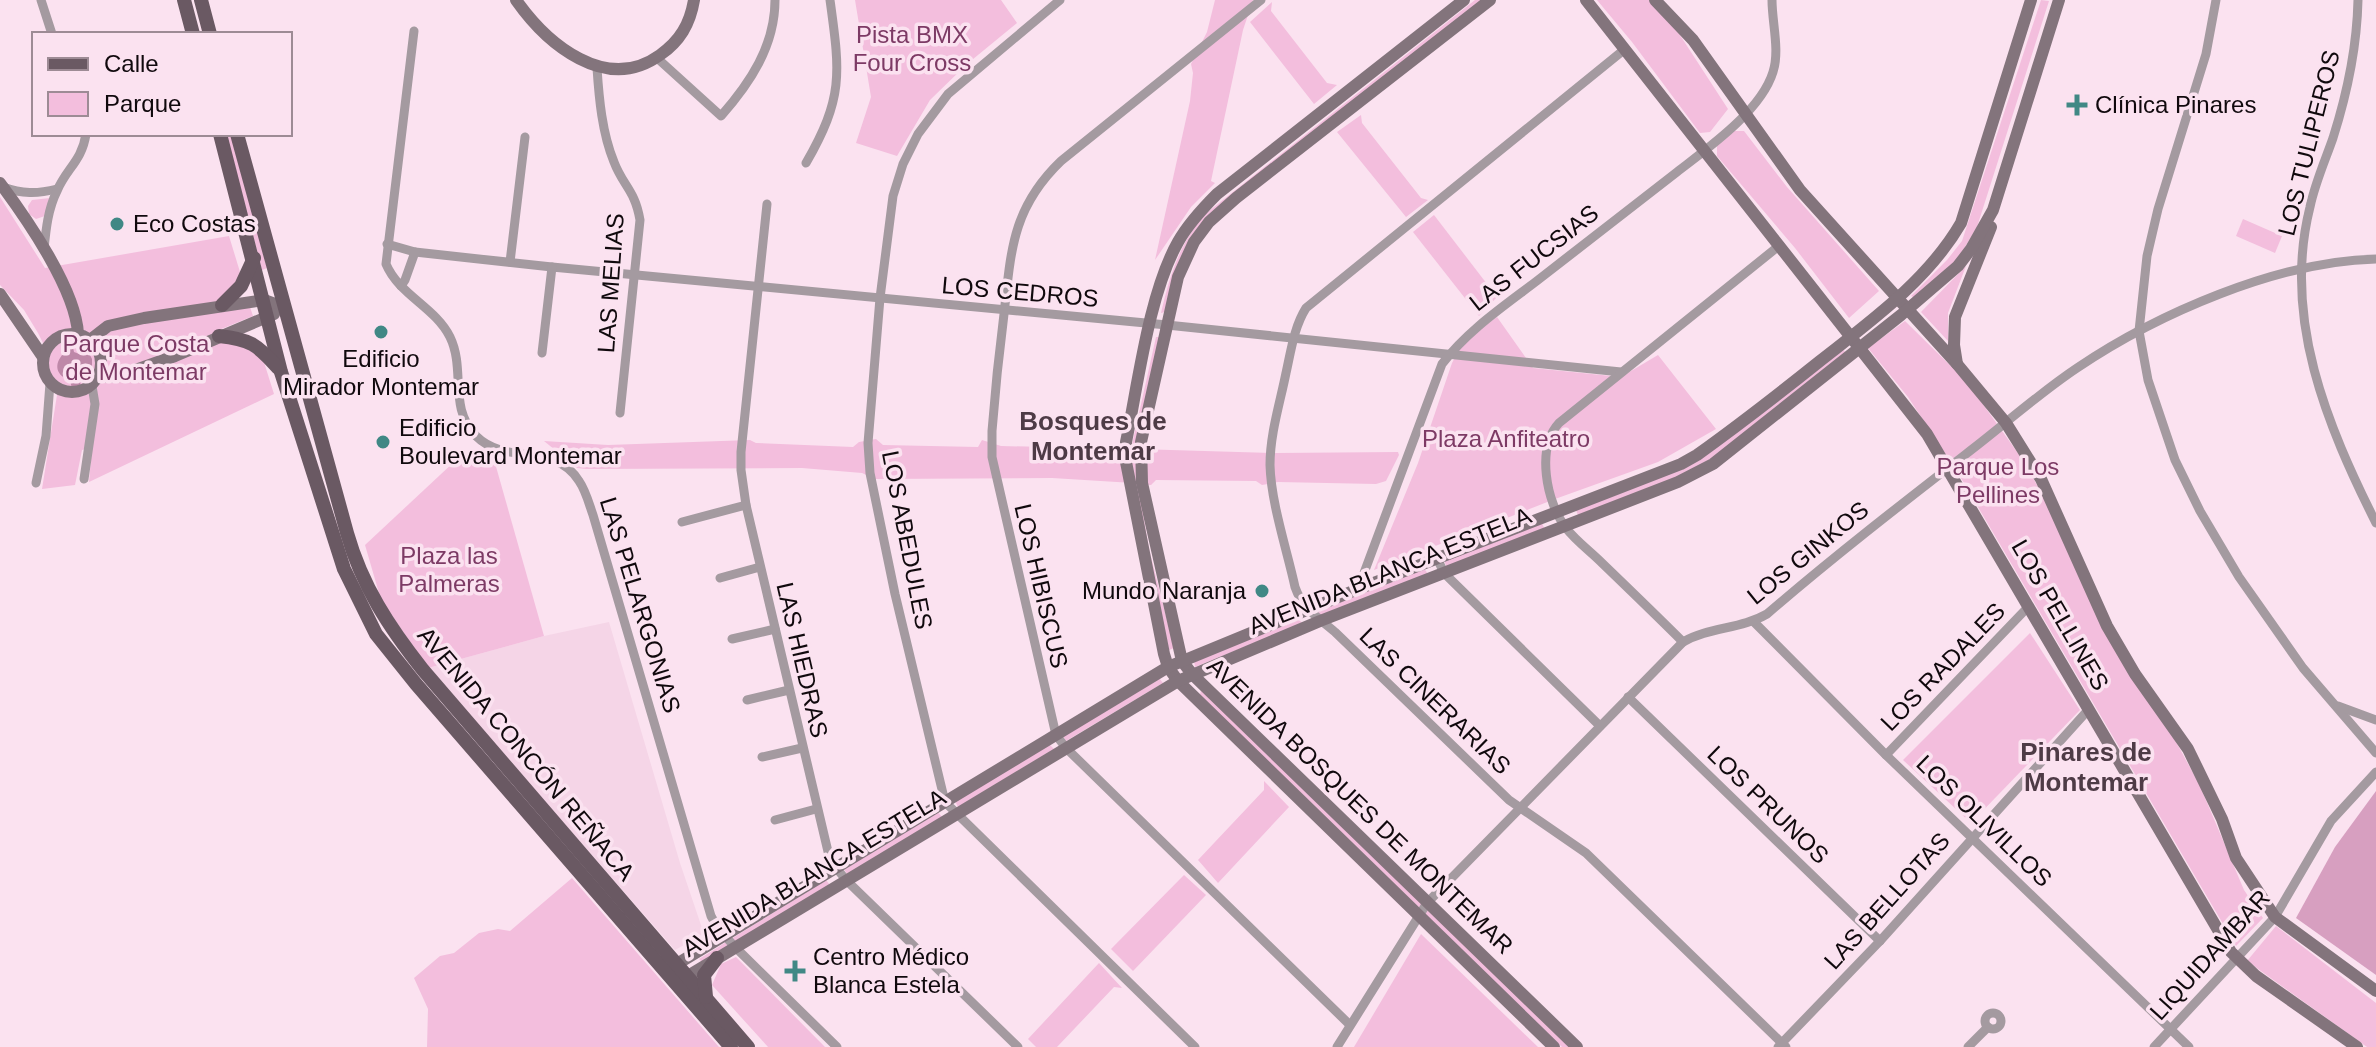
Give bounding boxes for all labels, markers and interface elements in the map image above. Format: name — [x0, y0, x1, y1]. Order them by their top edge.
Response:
park label: Pista BMX Four Cross — [853, 21, 971, 76]
legend — [32, 32, 292, 136]
street label: LOS TULIPEROS — [2272, 47, 2345, 238]
text: Calle — [104, 50, 159, 77]
text: Parque — [104, 90, 181, 117]
place label: Clínica Pinares — [2095, 91, 2256, 118]
marker: Clínica Pinares — [2066, 94, 2088, 116]
street label: LAS FUCSIAS — [1464, 199, 1603, 316]
place label: Eco Costas — [133, 210, 256, 237]
street label: LAS MELIAS — [592, 212, 629, 354]
marker: Eco Costas — [108, 215, 126, 233]
street label: LOS CEDROS — [940, 271, 1100, 312]
marker: Edificio Mirador Montemar — [372, 323, 390, 341]
park label: Parque Costa de Montemar — [63, 330, 210, 385]
place label: Edificio Mirador Montemar — [283, 345, 479, 400]
district label: Bosques de Montemar — [1019, 406, 1167, 466]
place label: Edificio Boulevard Montemar — [399, 414, 622, 469]
park label: Plaza Anfiteatro — [1422, 425, 1590, 452]
marker: Edificio Boulevard Montemar — [374, 433, 392, 451]
street label: LOS ABEDULES — [877, 448, 938, 632]
park label: Parque Los Pellines — [1937, 453, 2059, 508]
street label: LAS PELARGONIAS — [595, 494, 686, 716]
street label: LOS GINKOS — [1742, 496, 1874, 610]
street label: LOS HIBISCUS — [1009, 501, 1074, 671]
street label: AVENIDA BLANCA ESTELA — [1245, 501, 1535, 640]
street label: LOS PELLINES — [2006, 535, 2114, 695]
park label: Plaza las Palmeras — [398, 542, 500, 597]
place label: Mundo Naranja — [1082, 577, 1247, 604]
street label: LAS HIEDRAS — [771, 580, 833, 740]
marker: Mundo Naranja — [1253, 582, 1271, 600]
street label: LOS RADALES — [1875, 597, 2010, 736]
street label: AVENIDA CONCÓN REÑACA — [412, 622, 640, 886]
street label: LAS CINERARIAS — [1354, 622, 1516, 779]
street label: AVENIDA BOSQUES DE MONTEMAR — [1202, 652, 1519, 959]
district label: Pinares de Montemar — [2020, 737, 2152, 797]
street label: LOS PRUNOS — [1702, 740, 1834, 869]
street label: LOS OLIVILLOS — [1911, 749, 2058, 892]
street label: AVENIDA BLANCA ESTELA — [677, 783, 950, 962]
street label: LAS BELLOTAS — [1818, 827, 1955, 974]
street label: LIQUIDAMBAR — [2144, 884, 2275, 1025]
place label: Centro Médico Blanca Estela — [813, 943, 969, 998]
marker: Centro Médico Blanca Estela — [784, 960, 806, 982]

